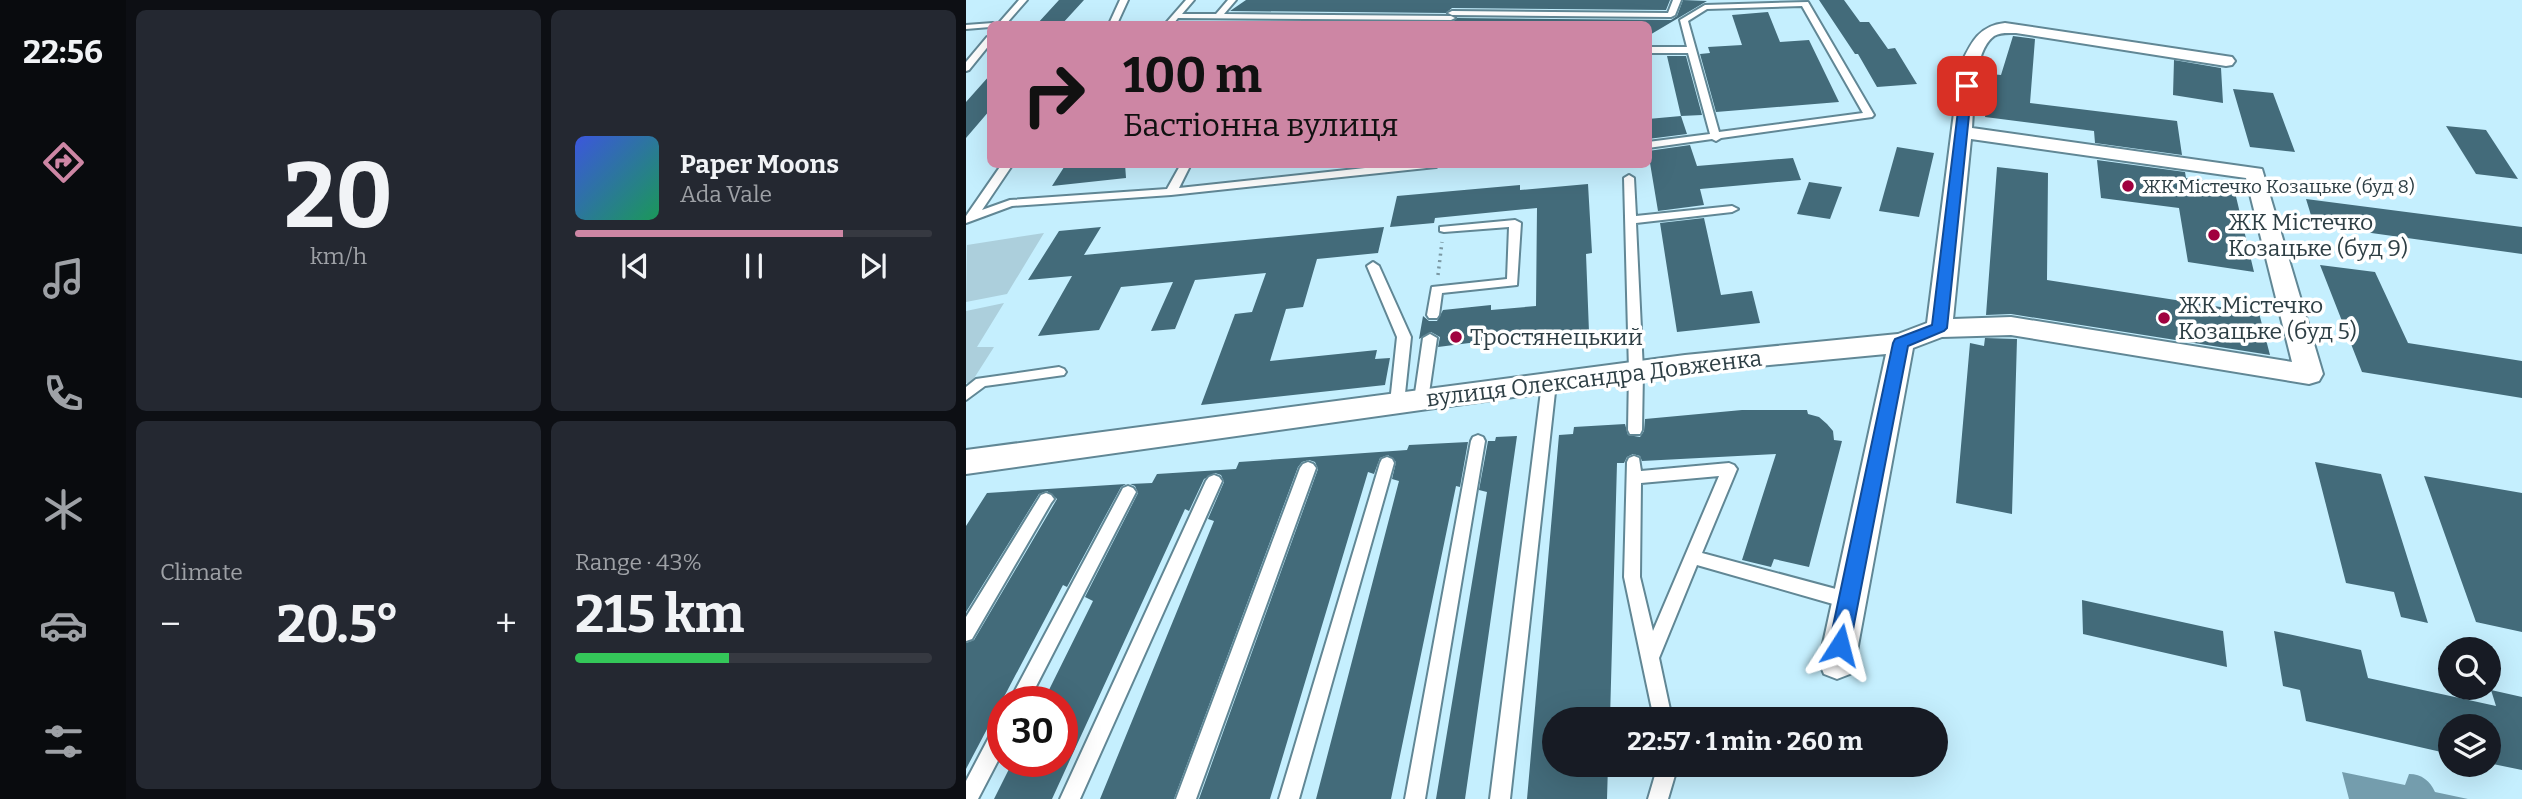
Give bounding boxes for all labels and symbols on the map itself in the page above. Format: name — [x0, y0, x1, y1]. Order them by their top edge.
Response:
pin — [1937, 56, 1997, 116]
place label: ЖК Містечко Козацьке (буд 8) — [2142, 175, 2415, 198]
marker: ЖК Містечко Козацьке (буд 8) — [2120, 178, 2136, 194]
place label: ЖК Містечко Козацьке (буд 9) — [2228, 208, 2408, 262]
marker: ЖК Містечко Козацьке (буд 9) — [2206, 227, 2222, 243]
place label: ЖК Містечко Козацьке (буд 5) — [2178, 291, 2357, 345]
marker: ЖК Містечко Козацьке (буд 5) — [2156, 310, 2172, 326]
place label: Тростянецький — [1470, 323, 1643, 351]
marker: Тростянецький — [1448, 329, 1464, 345]
street label: вулиця Олександра Довженка — [1425, 343, 1764, 412]
position arrow — [1803, 608, 1877, 682]
speed limit sign: 30 — [987, 686, 1078, 777]

